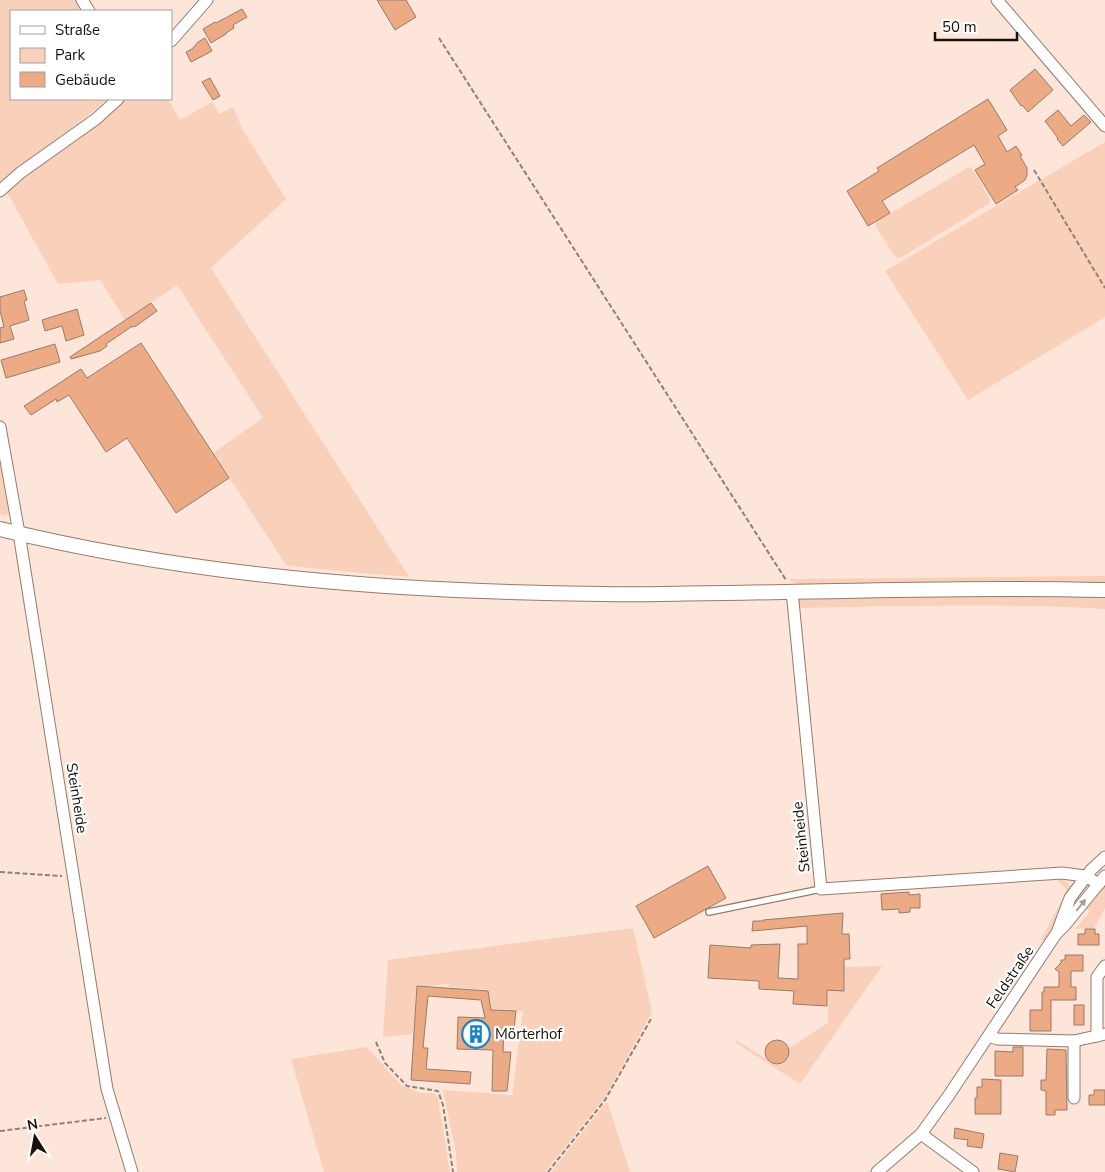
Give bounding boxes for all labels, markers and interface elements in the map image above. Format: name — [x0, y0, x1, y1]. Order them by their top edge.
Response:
legend — [10, 10, 172, 100]
scale bar — [935, 10, 1018, 42]
text: 50 m — [942, 17, 977, 37]
text: Straße — [55, 20, 100, 40]
text: Park — [55, 45, 85, 65]
text: Gebäude — [55, 70, 116, 90]
street label: Steinheide — [62, 761, 92, 835]
street label: Steinheide — [787, 801, 815, 873]
one-way arrow — [1076, 899, 1087, 912]
street label: Feldstraße — [982, 942, 1038, 1012]
building icon: Mörterhof — [461, 1019, 491, 1049]
place label: Mörterhof — [495, 1024, 563, 1044]
north arrow — [10, 1112, 60, 1162]
text: N — [26, 1114, 40, 1135]

